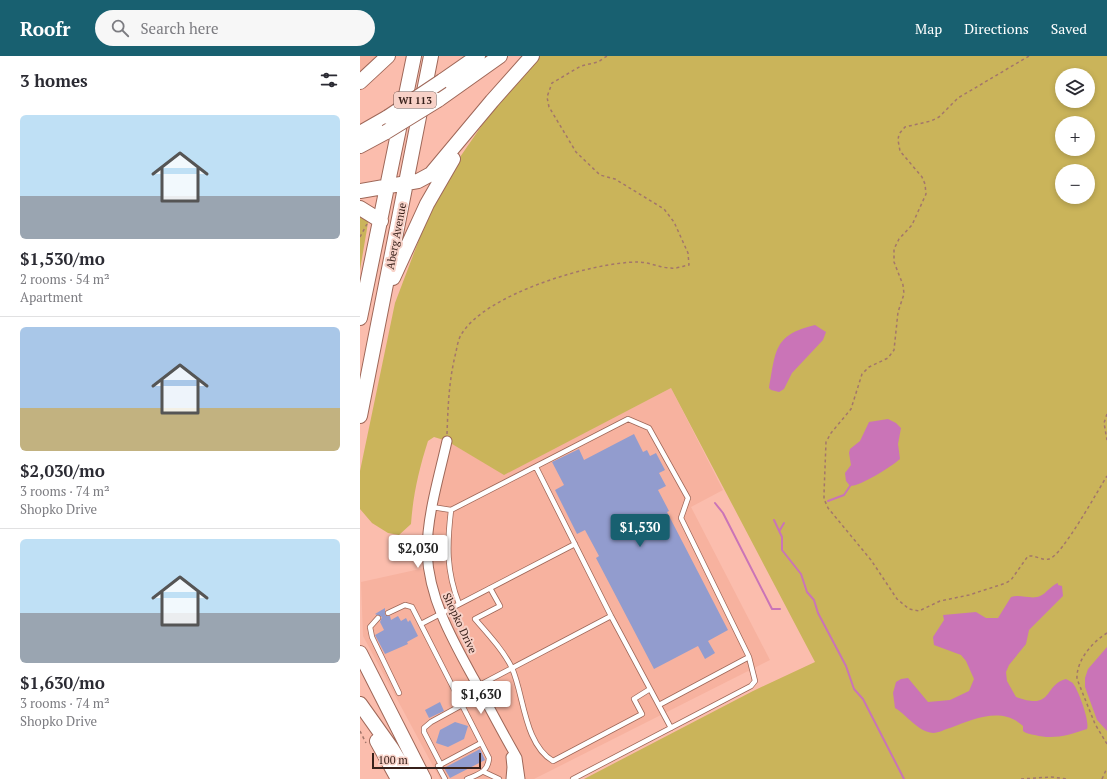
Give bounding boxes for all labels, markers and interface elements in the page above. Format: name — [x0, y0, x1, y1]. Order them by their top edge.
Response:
search box — [95, 10, 375, 46]
text: Roofr — [20, 16, 71, 41]
icon: search — [109, 17, 131, 39]
text: Search here — [141, 18, 219, 38]
text: Map — [915, 19, 942, 38]
text: Directions — [964, 19, 1029, 38]
text: Saved — [1051, 19, 1087, 38]
map controls — [1055, 68, 1095, 204]
button: layers — [1055, 68, 1095, 108]
text: 3 homes — [20, 69, 88, 92]
icon: filters — [318, 69, 340, 91]
road number: WI 113 — [394, 92, 436, 108]
button: + — [1055, 116, 1095, 156]
icon: home — [144, 141, 216, 213]
button: − — [1055, 164, 1095, 204]
street label: Aberg Avenue — [383, 201, 409, 270]
text: $1,530/mo — [20, 247, 105, 270]
text: 2 rooms · 54 m² — [20, 270, 110, 288]
text: Apartment — [20, 288, 83, 306]
icon: home — [144, 353, 216, 425]
text: $2,030/mo — [20, 459, 105, 482]
text: 3 rooms · 74 m² — [20, 482, 110, 500]
text: Shopko Drive — [20, 500, 97, 518]
pin: $1,530 — [607, 514, 673, 548]
text: $1,530 — [620, 518, 660, 536]
pin: $2,030 — [385, 535, 451, 569]
text: $2,030 — [398, 539, 438, 557]
icon: home — [144, 565, 216, 637]
street label: Shopko Drive — [440, 590, 480, 656]
text: $1,630/mo — [20, 671, 105, 694]
pin: $1,630 — [448, 681, 514, 715]
text: $1,630 — [461, 685, 501, 703]
text: 3 rooms · 74 m² — [20, 694, 110, 712]
text: Shopko Drive — [20, 712, 97, 730]
scale bar — [372, 751, 481, 770]
text: 100 m — [378, 753, 408, 767]

